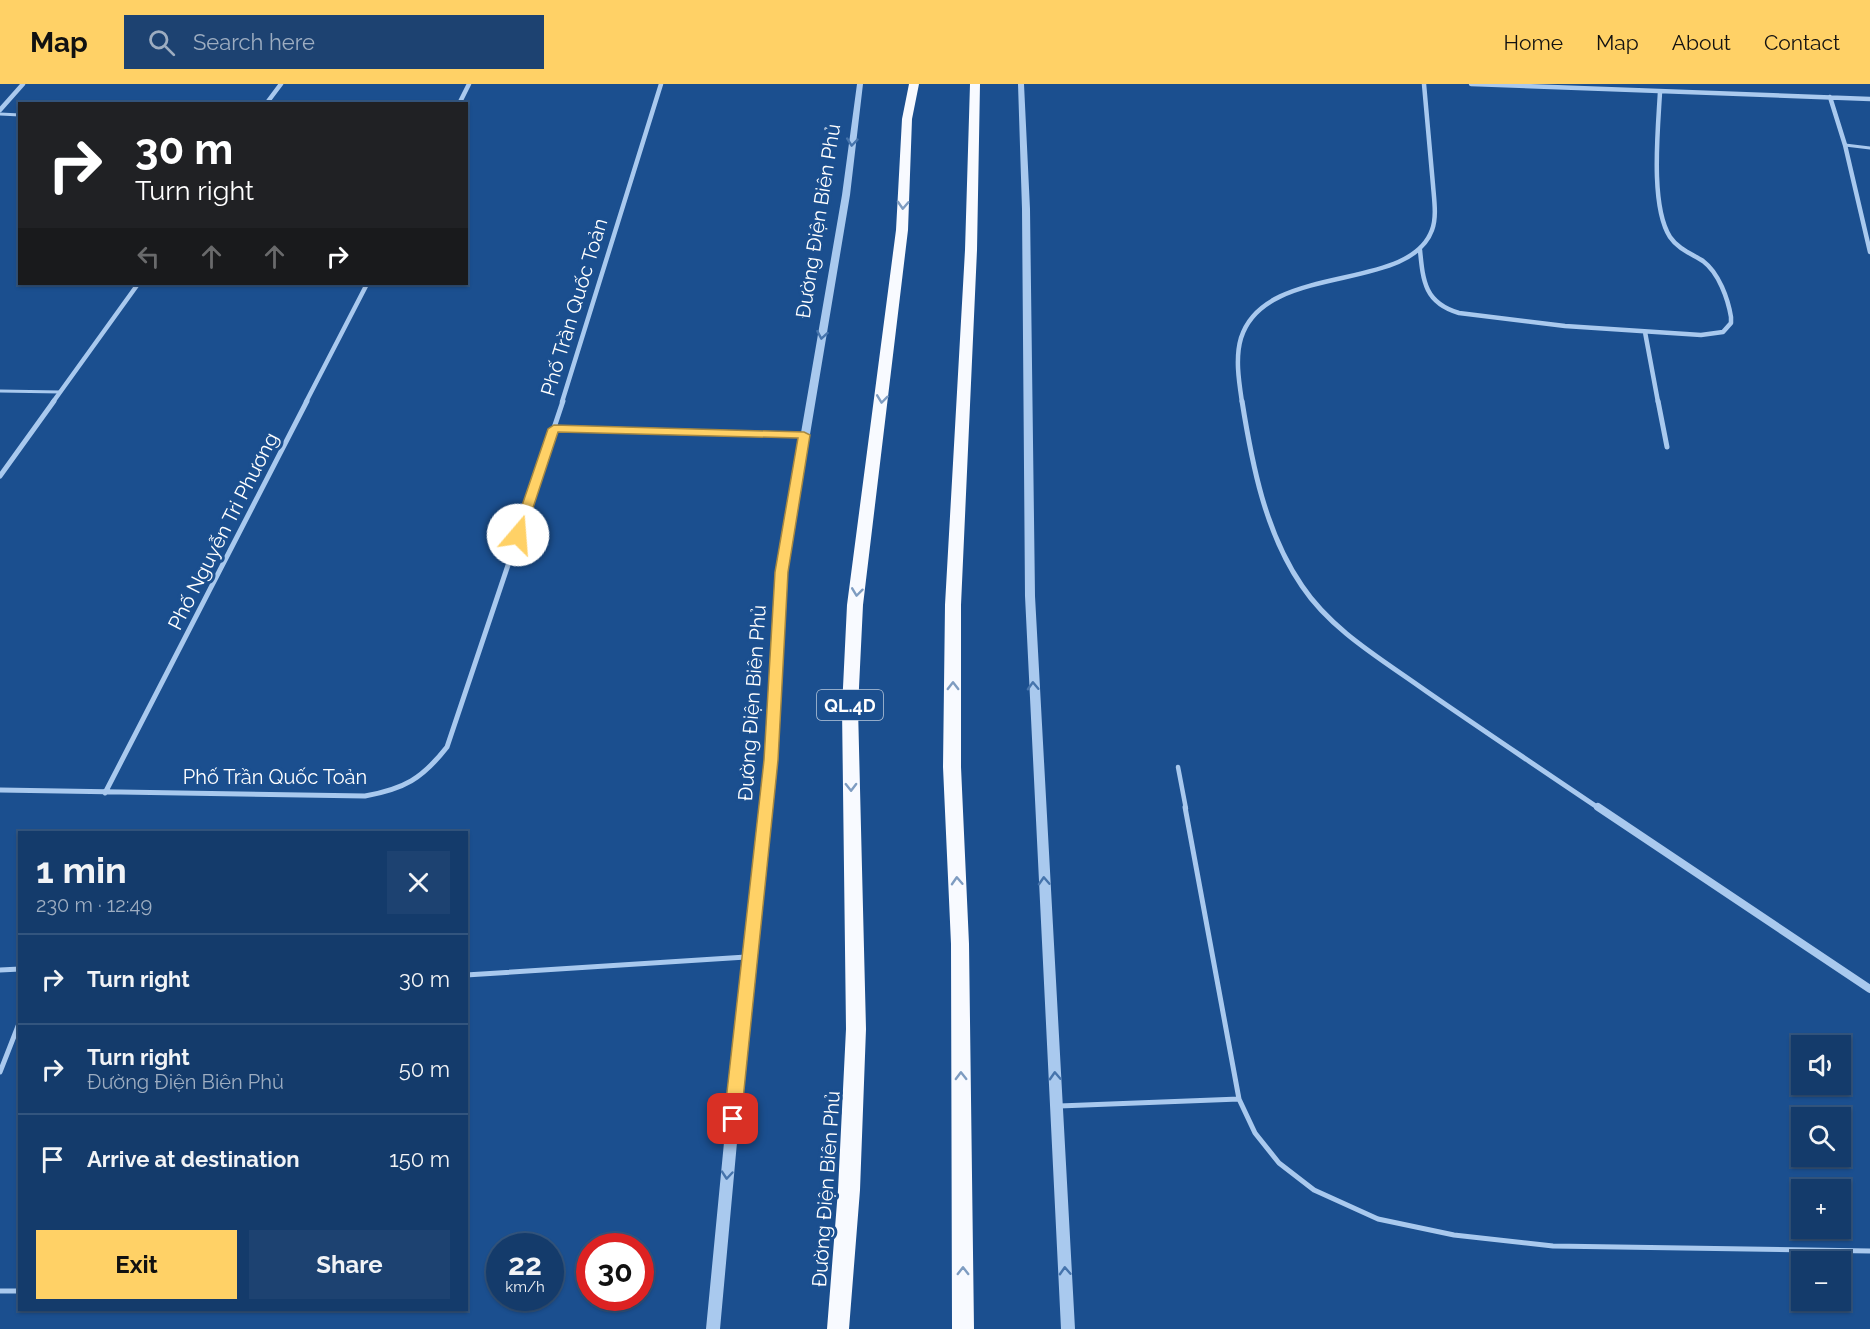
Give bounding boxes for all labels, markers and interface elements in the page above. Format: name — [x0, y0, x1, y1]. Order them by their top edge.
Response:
search box — [124, 15, 544, 69]
text: Map — [30, 26, 88, 59]
icon: search — [145, 26, 178, 59]
text: Search here — [193, 29, 315, 55]
text: Home — [1504, 30, 1563, 55]
text: Map — [1596, 30, 1639, 55]
text: About — [1672, 30, 1731, 55]
text: Contact — [1764, 30, 1840, 55]
street label: Đường Điện Biên Phủ — [791, 122, 845, 320]
text: 30 m — [135, 125, 233, 174]
icon: right — [36, 126, 114, 204]
one-way arrow — [846, 137, 859, 147]
text: Turn right — [135, 175, 254, 206]
one-way arrow — [896, 200, 909, 209]
street label: Phố Trần Quốc Toản — [536, 215, 612, 399]
icon: left — [132, 240, 165, 273]
icon: ahead — [195, 240, 228, 273]
icon: ahead — [258, 240, 291, 273]
icon: right — [321, 240, 354, 273]
one-way arrow — [816, 329, 829, 339]
one-way arrow — [876, 394, 889, 403]
street label: Phố Nguyễn Tri Phương — [163, 428, 283, 634]
position arrow — [486, 503, 550, 567]
one-way arrow — [851, 587, 863, 597]
street label: Đường Điện Biên Phủ — [733, 604, 771, 802]
one-way arrow — [947, 681, 959, 690]
one-way arrow — [1027, 682, 1040, 691]
road number: QL.4D — [817, 690, 883, 720]
street label: Phố Trần Quốc Toản — [183, 765, 367, 789]
one-way arrow — [845, 782, 858, 791]
text: 1 min — [36, 849, 127, 891]
button: close — [387, 851, 450, 914]
one-way arrow — [951, 876, 964, 885]
one-way arrow — [1037, 877, 1050, 886]
text: 230 m · 12:49 — [36, 893, 152, 917]
icon: right — [36, 963, 69, 996]
text: Turn right — [87, 966, 190, 992]
text: 30 m — [399, 966, 450, 992]
map controls — [1791, 1035, 1851, 1311]
button: sound — [1791, 1035, 1851, 1095]
text: Turn right — [87, 1044, 190, 1070]
icon: right — [36, 1053, 69, 1086]
text: 50 m — [399, 1056, 450, 1082]
text: Đường Điện Biên Phủ — [87, 1070, 284, 1094]
one-way arrow — [955, 1071, 967, 1080]
one-way arrow — [1048, 1071, 1061, 1080]
street label: Đường Điện Biên Phủ — [807, 1090, 845, 1288]
pin — [707, 1093, 758, 1144]
icon: arrive — [716, 1102, 749, 1135]
button: search — [1791, 1107, 1851, 1167]
icon: arrive — [36, 1143, 69, 1176]
text: Arrive at destination — [87, 1146, 300, 1172]
text: 150 m — [389, 1146, 450, 1172]
one-way arrow — [721, 1170, 734, 1179]
button: + — [1791, 1179, 1851, 1239]
button: Exit — [36, 1230, 237, 1299]
button: Share — [249, 1230, 450, 1299]
speed limit sign: 30 — [576, 1233, 654, 1311]
text: 22 — [508, 1247, 542, 1282]
button: − — [1791, 1251, 1851, 1311]
one-way arrow — [957, 1266, 969, 1275]
one-way arrow — [1058, 1266, 1071, 1275]
text: km/h — [505, 1278, 545, 1296]

